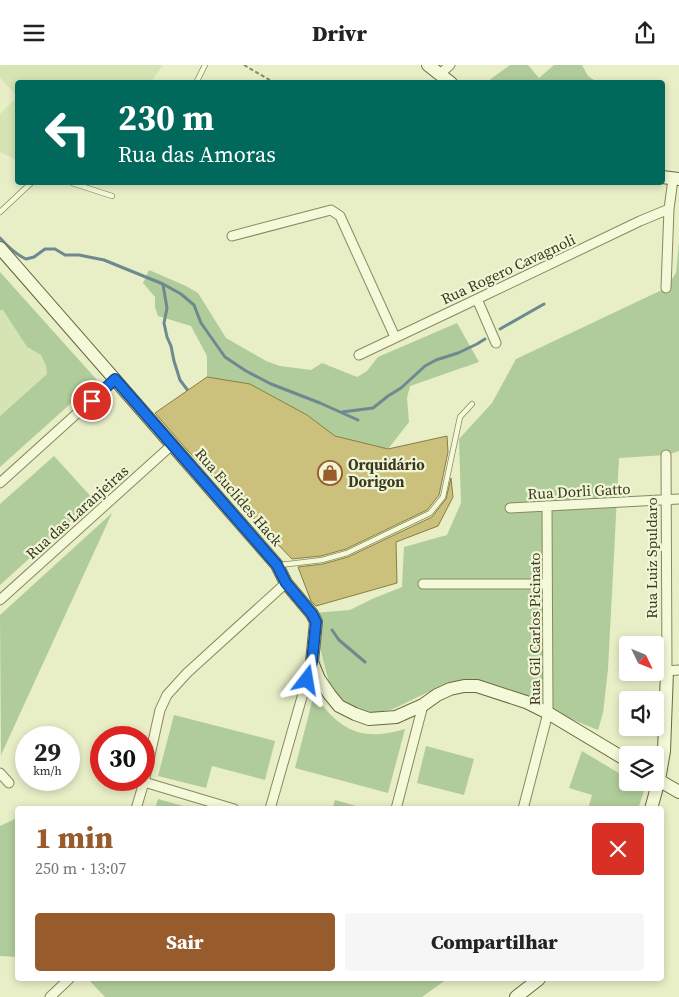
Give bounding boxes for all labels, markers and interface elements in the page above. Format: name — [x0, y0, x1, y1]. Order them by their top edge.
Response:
text: Drivr — [312, 18, 367, 48]
icon: menu — [20, 19, 48, 47]
icon: share — [631, 19, 659, 47]
text: 230 m — [118, 94, 214, 142]
icon: left — [35, 100, 100, 165]
text: Rua das Amoras — [118, 139, 276, 169]
street label: Rua Rogero Cavagnoli — [437, 229, 579, 309]
pin — [71, 380, 113, 422]
icon: arrive — [78, 387, 106, 415]
street label: Rua Euclides Hack — [190, 443, 288, 551]
place label: Orquidário Dorigon — [348, 454, 425, 492]
street label: Rua das Laranjeiras — [21, 460, 133, 564]
shop icon: Orquidário Dorigon — [317, 460, 343, 486]
street label: Rua Dorli Gatto — [527, 478, 631, 504]
street label: Rua Luiz Spuldaro — [641, 497, 662, 619]
street label: Rua Gil Carlos Picinato — [524, 552, 545, 706]
north arrow — [619, 636, 664, 681]
map controls — [619, 636, 664, 791]
position arrow — [280, 653, 332, 705]
button: sound — [619, 691, 664, 736]
speed limit sign: 30 — [90, 726, 155, 791]
text: 29 — [34, 735, 61, 769]
button: layers — [619, 746, 664, 791]
text: km/h — [33, 763, 62, 779]
text: 1 min — [35, 817, 113, 858]
button: close — [592, 823, 644, 875]
text: 250 m · 13:07 — [35, 857, 126, 879]
button: Sair — [35, 913, 335, 971]
button: Compartilhar — [345, 913, 644, 971]

